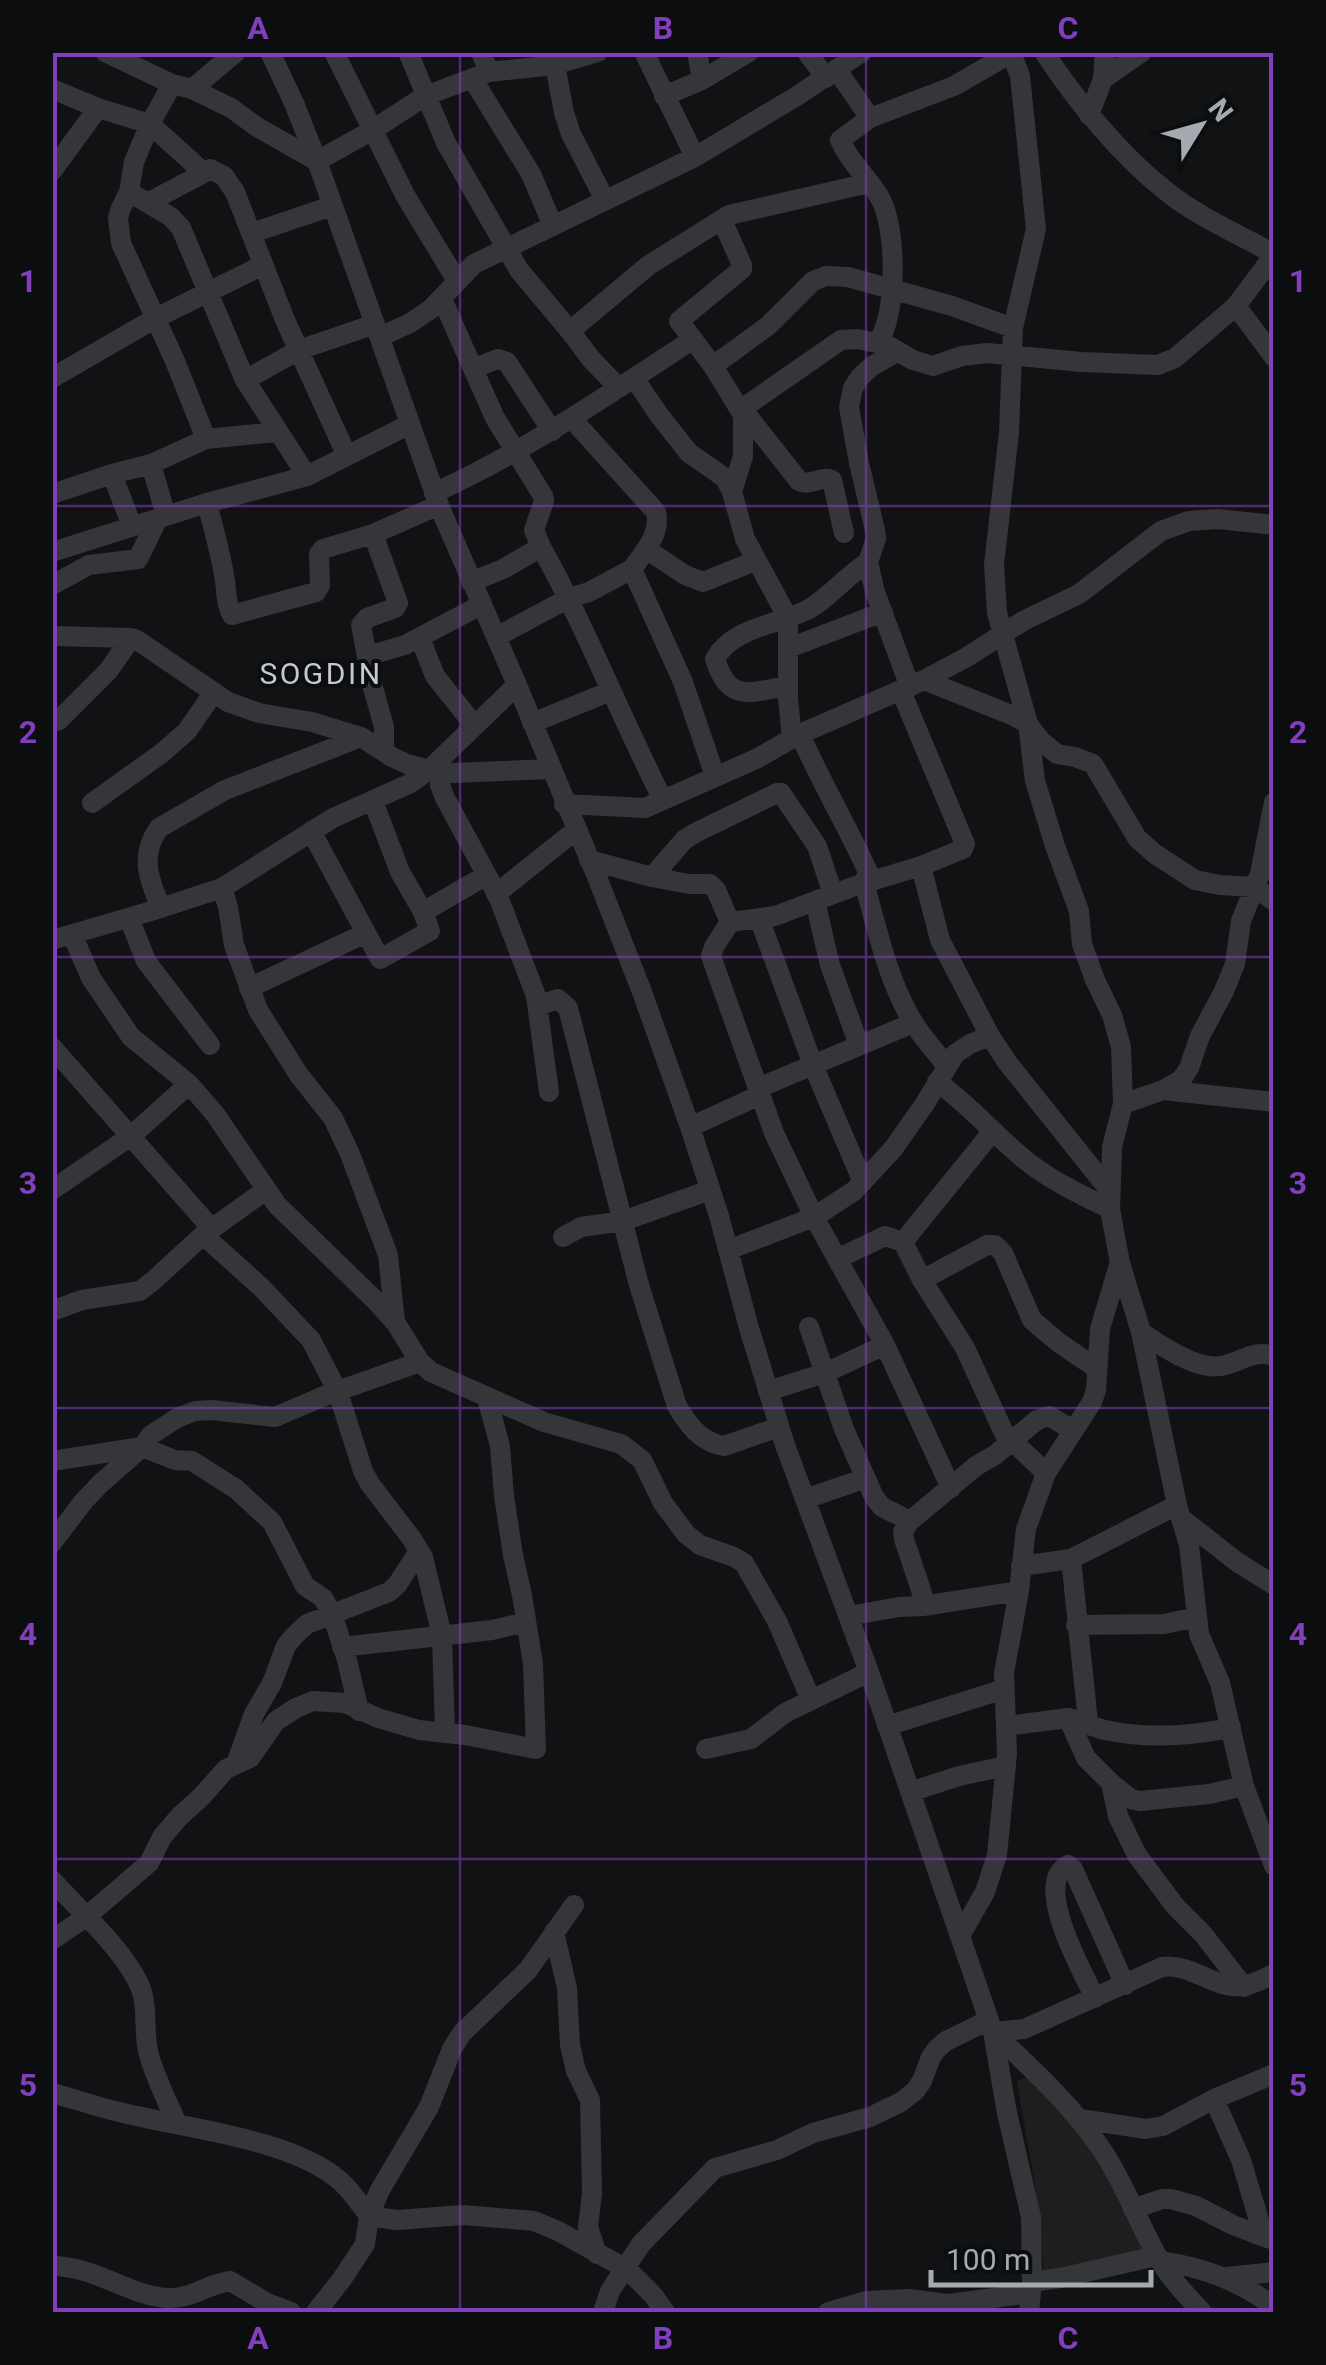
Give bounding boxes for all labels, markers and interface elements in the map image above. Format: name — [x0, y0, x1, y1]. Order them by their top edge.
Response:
text: A — [247, 9, 269, 47]
text: B — [653, 9, 673, 47]
text: C — [1058, 9, 1078, 47]
north arrow — [1151, 75, 1251, 175]
text: N — [1201, 92, 1240, 128]
text: 1 — [19, 262, 37, 300]
text: 1 — [1289, 262, 1307, 300]
district label: SOGDIN — [259, 656, 383, 691]
text: 2 — [19, 713, 37, 751]
text: 2 — [1289, 713, 1307, 751]
text: 3 — [19, 1164, 37, 1202]
text: 3 — [1289, 1164, 1307, 1202]
text: 4 — [19, 1615, 37, 1653]
text: 4 — [1289, 1615, 1307, 1653]
text: 5 — [19, 2066, 37, 2104]
text: 5 — [1289, 2066, 1307, 2104]
scale bar — [931, 2225, 1151, 2287]
text: 100 m — [946, 2242, 1030, 2277]
text: A — [247, 2319, 269, 2357]
text: B — [653, 2319, 673, 2357]
text: C — [1058, 2319, 1078, 2357]

